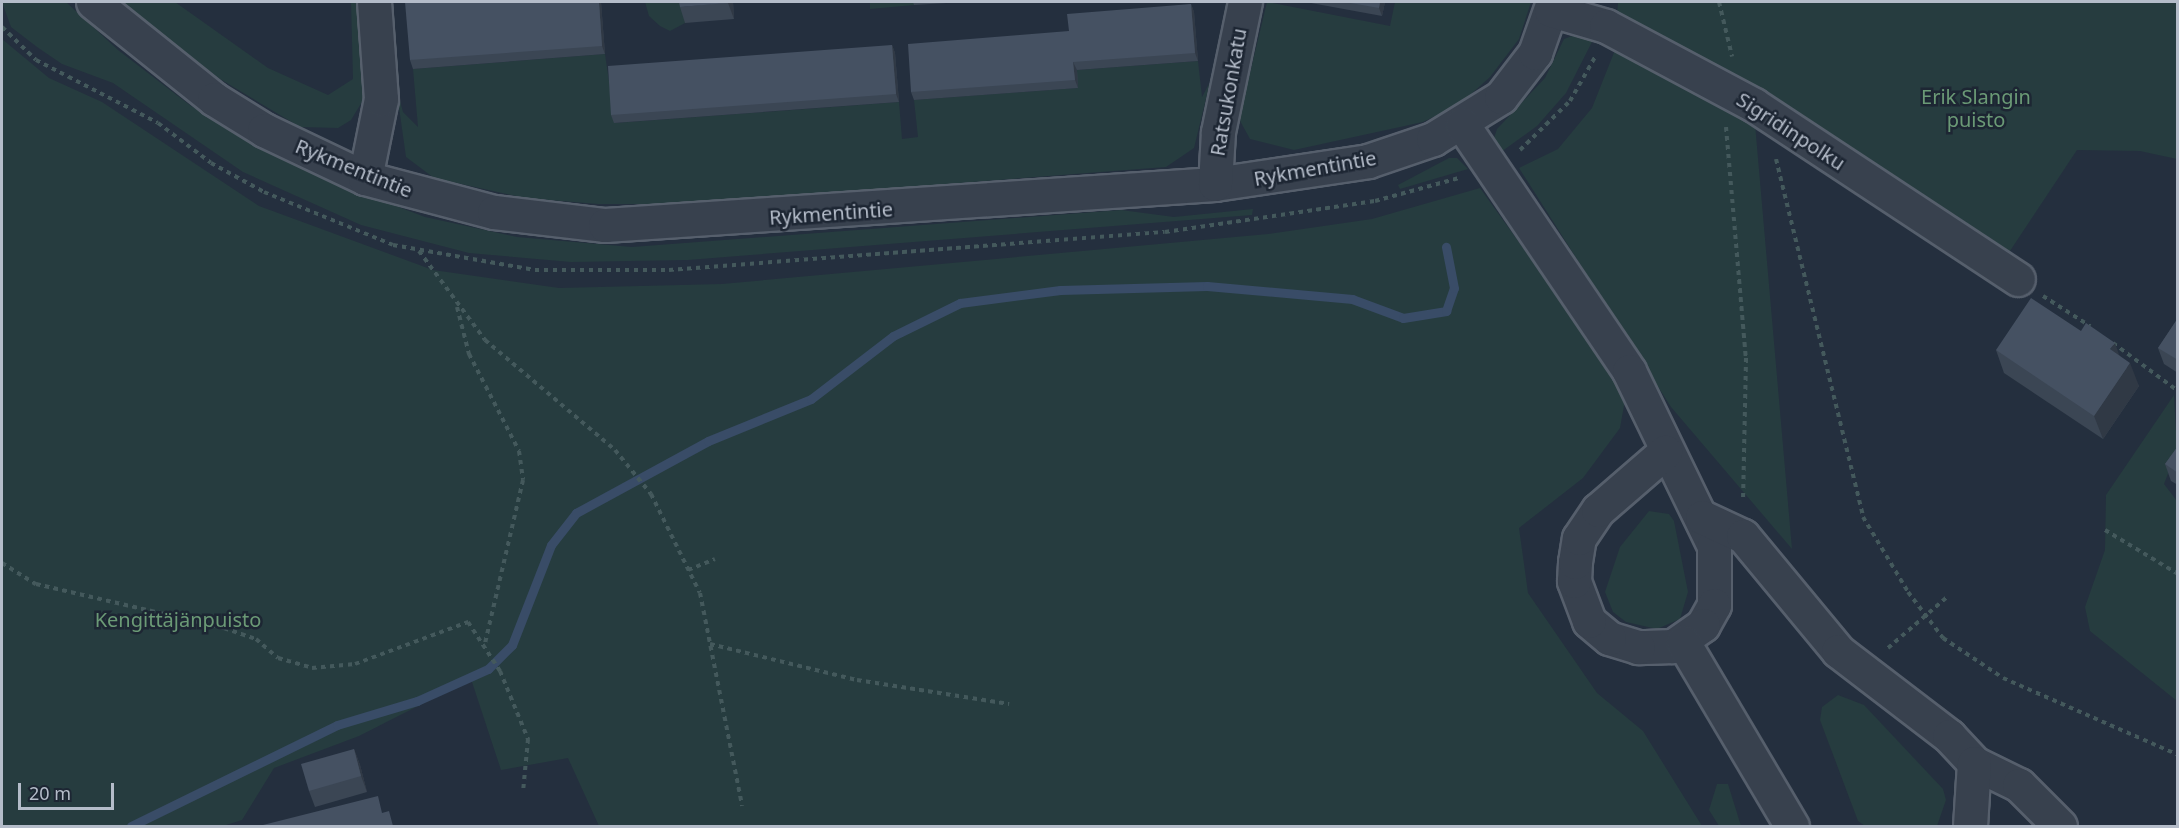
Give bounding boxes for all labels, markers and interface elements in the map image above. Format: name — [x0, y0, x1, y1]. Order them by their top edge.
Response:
street label: Ratsukonkatu — [1205, 26, 1251, 158]
park label: Erik Slangin puisto — [1921, 85, 2031, 132]
street label: Sigridinpolku — [1732, 87, 1850, 175]
street label: Rykmentintie — [292, 134, 416, 202]
street label: Rykmentintie — [1252, 145, 1378, 191]
street label: Rykmentintie — [768, 197, 894, 229]
park label: Kengittäjänpuisto — [95, 607, 261, 631]
scale bar — [21, 771, 117, 809]
text: 20 m — [29, 781, 71, 805]

